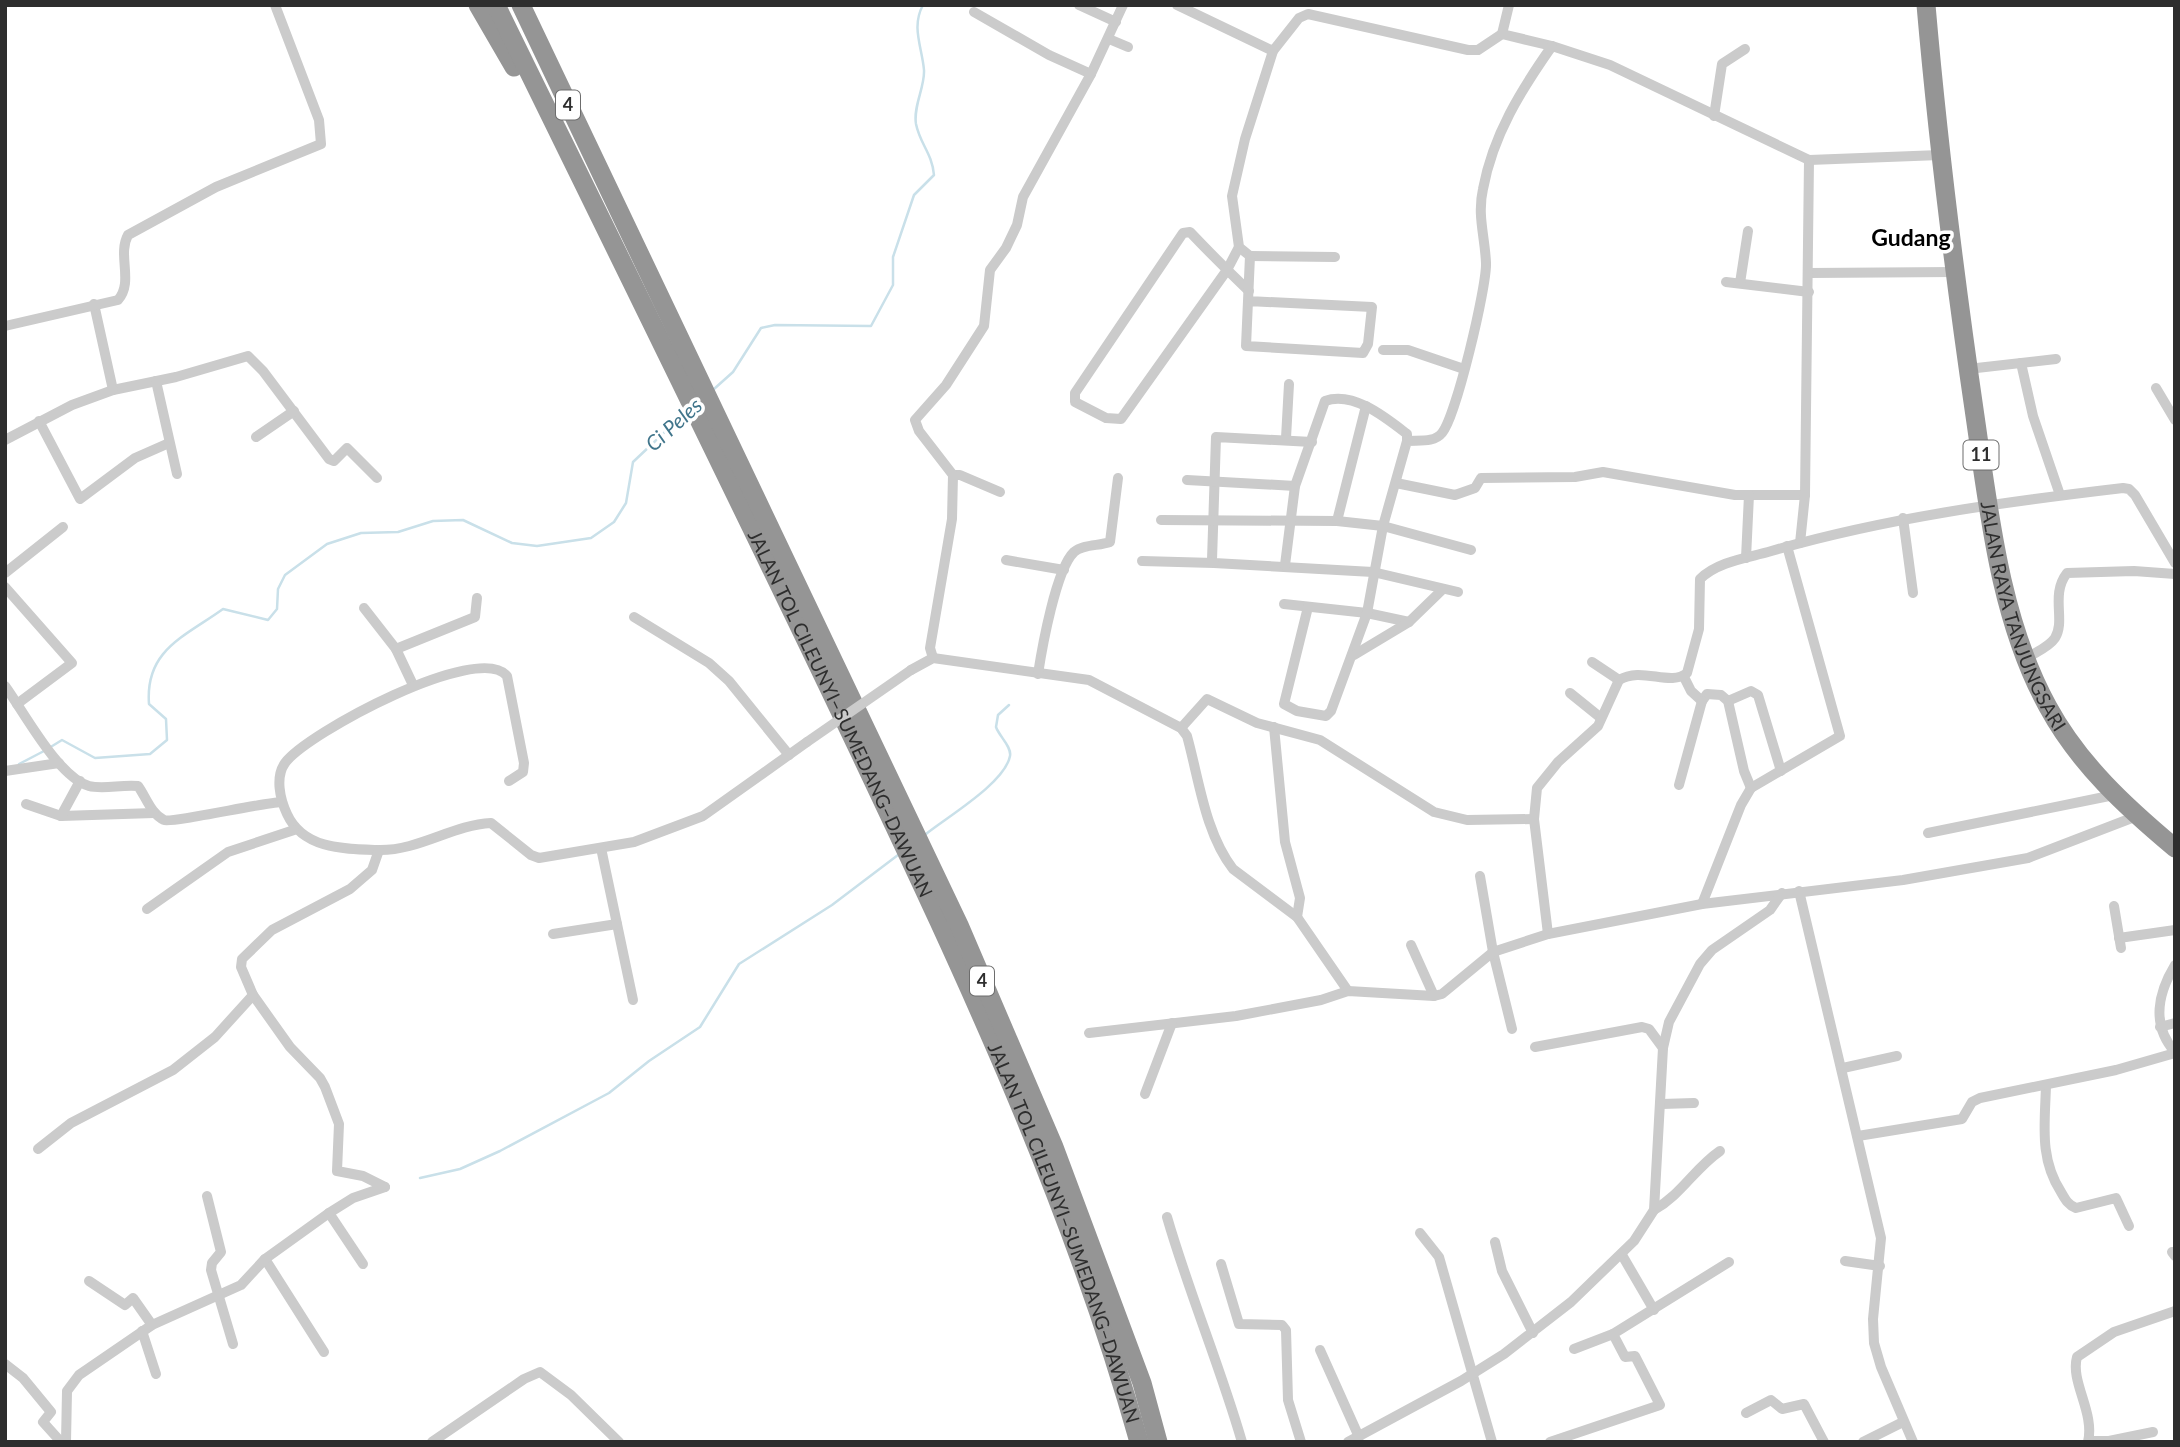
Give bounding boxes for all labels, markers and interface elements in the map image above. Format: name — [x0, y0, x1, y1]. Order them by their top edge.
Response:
road number: 4 — [556, 90, 580, 120]
district label: Gudang — [1871, 223, 1951, 251]
water label: Ci Peles — [640, 392, 706, 456]
road number: 11 — [1964, 440, 1998, 470]
street label: JALAN RAYA TANJUNGSARI — [1976, 500, 2071, 735]
street label: JALAN TOL CILEUNYI–SUMEDANG–DAWUAN — [744, 526, 938, 901]
road number: 4 — [970, 966, 994, 996]
street label: JALAN TOL CILEUNYI–SUMEDANG–DAWUAN — [984, 1039, 1145, 1426]

